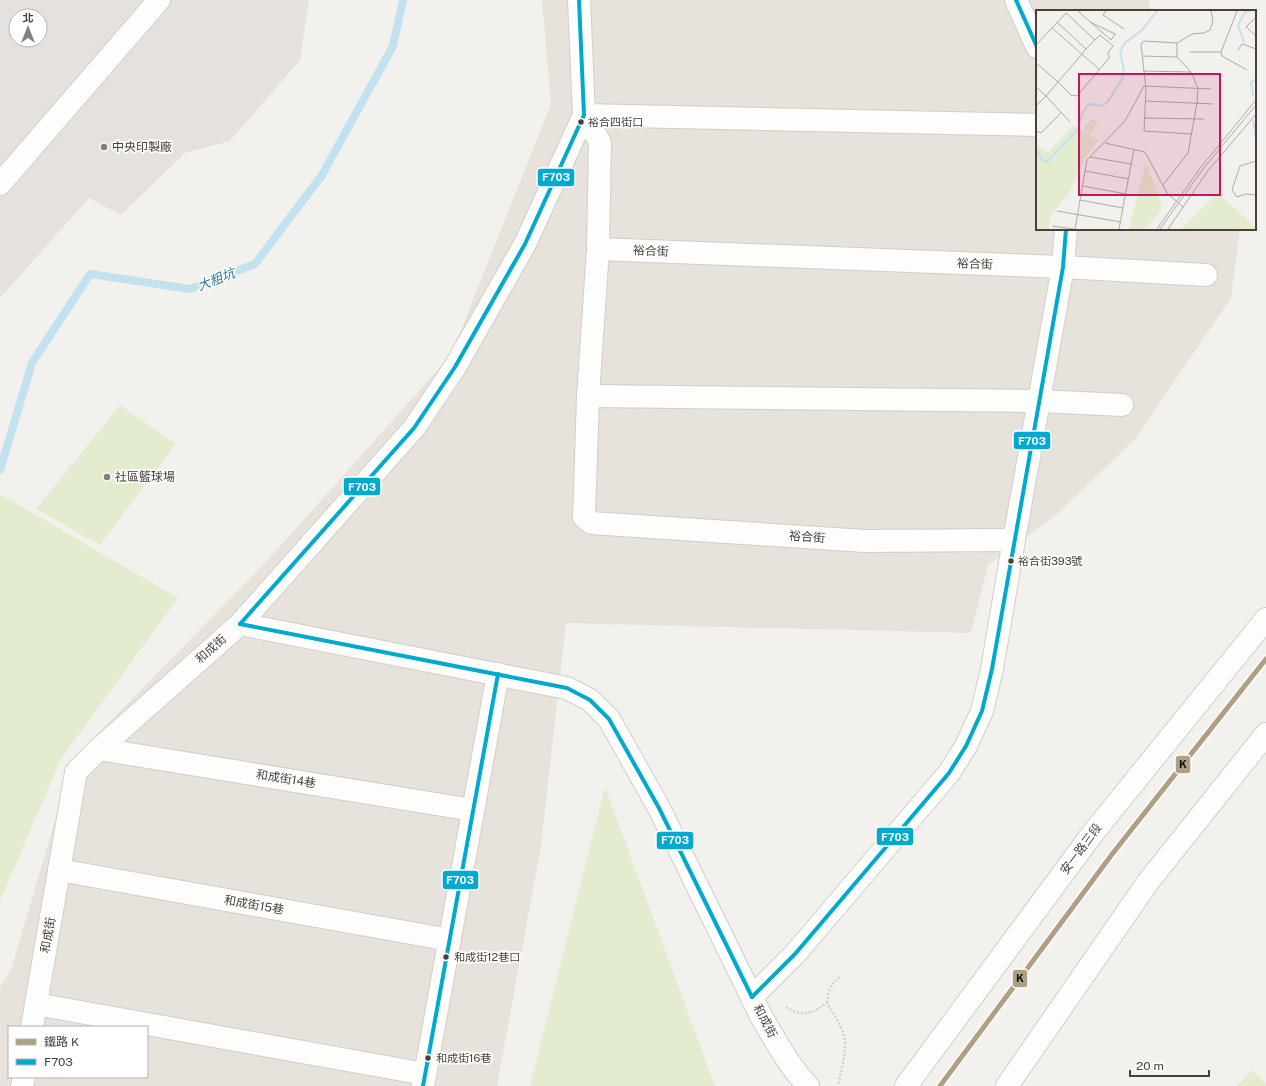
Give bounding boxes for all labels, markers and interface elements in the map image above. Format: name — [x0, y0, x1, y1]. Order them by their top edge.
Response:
north arrow — [8, 8, 48, 48]
inset map — [1036, 10, 1256, 230]
text: 北 — [23, 12, 34, 24]
place label: 裕合四街口 — [588, 116, 643, 128]
marker: 裕合四街口 — [576, 117, 586, 127]
place label: 中央印製廠 — [112, 140, 172, 154]
marker: 中央印製廠 — [99, 142, 109, 152]
line badge: F703 — [537, 168, 575, 187]
text: F703 — [542, 171, 570, 183]
street label: 裕合街 — [633, 243, 669, 259]
street label: 裕合街 — [957, 256, 993, 272]
water label: 大粗坑 — [195, 265, 239, 293]
line badge: F703 — [1013, 431, 1051, 450]
text: F703 — [1018, 435, 1046, 447]
place label: 社區籃球場 — [115, 470, 175, 484]
marker: 社區籃球場 — [102, 472, 112, 482]
line badge: F703 — [343, 477, 381, 496]
text: F703 — [348, 481, 376, 493]
street label: 裕合街 — [789, 529, 825, 545]
place label: 裕合街393號 — [1018, 555, 1083, 567]
marker: 裕合街393號 — [1006, 556, 1016, 566]
street label: 和成街 — [193, 632, 229, 666]
line badge: K — [1175, 755, 1191, 774]
text: K — [1179, 758, 1187, 770]
street label: 和成街14巷 — [255, 767, 317, 791]
street label: 安一路三段 — [1057, 821, 1105, 877]
line badge: F703 — [876, 827, 914, 846]
line badge: F703 — [656, 831, 694, 850]
text: F703 — [881, 831, 909, 843]
text: F703 — [661, 834, 689, 846]
line badge: F703 — [442, 870, 479, 890]
text: F703 — [446, 874, 474, 886]
street label: 和成街15巷 — [223, 893, 285, 917]
street label: 和成街 — [38, 916, 58, 954]
place label: 和成街12巷口 — [454, 951, 520, 963]
marker: 和成街12巷口 — [441, 952, 451, 962]
line badge: K — [1012, 969, 1028, 988]
text: K — [1016, 972, 1024, 984]
street label: 和成街 — [750, 1002, 780, 1040]
legend — [8, 1026, 148, 1078]
text: 鐵路 K — [44, 1035, 79, 1049]
place label: 和成街16巷 — [436, 1052, 491, 1064]
scale bar — [1130, 1052, 1209, 1078]
marker: 和成街16巷 — [423, 1053, 433, 1063]
text: F703 — [44, 1055, 73, 1069]
text: 20 m — [1136, 1059, 1164, 1073]

